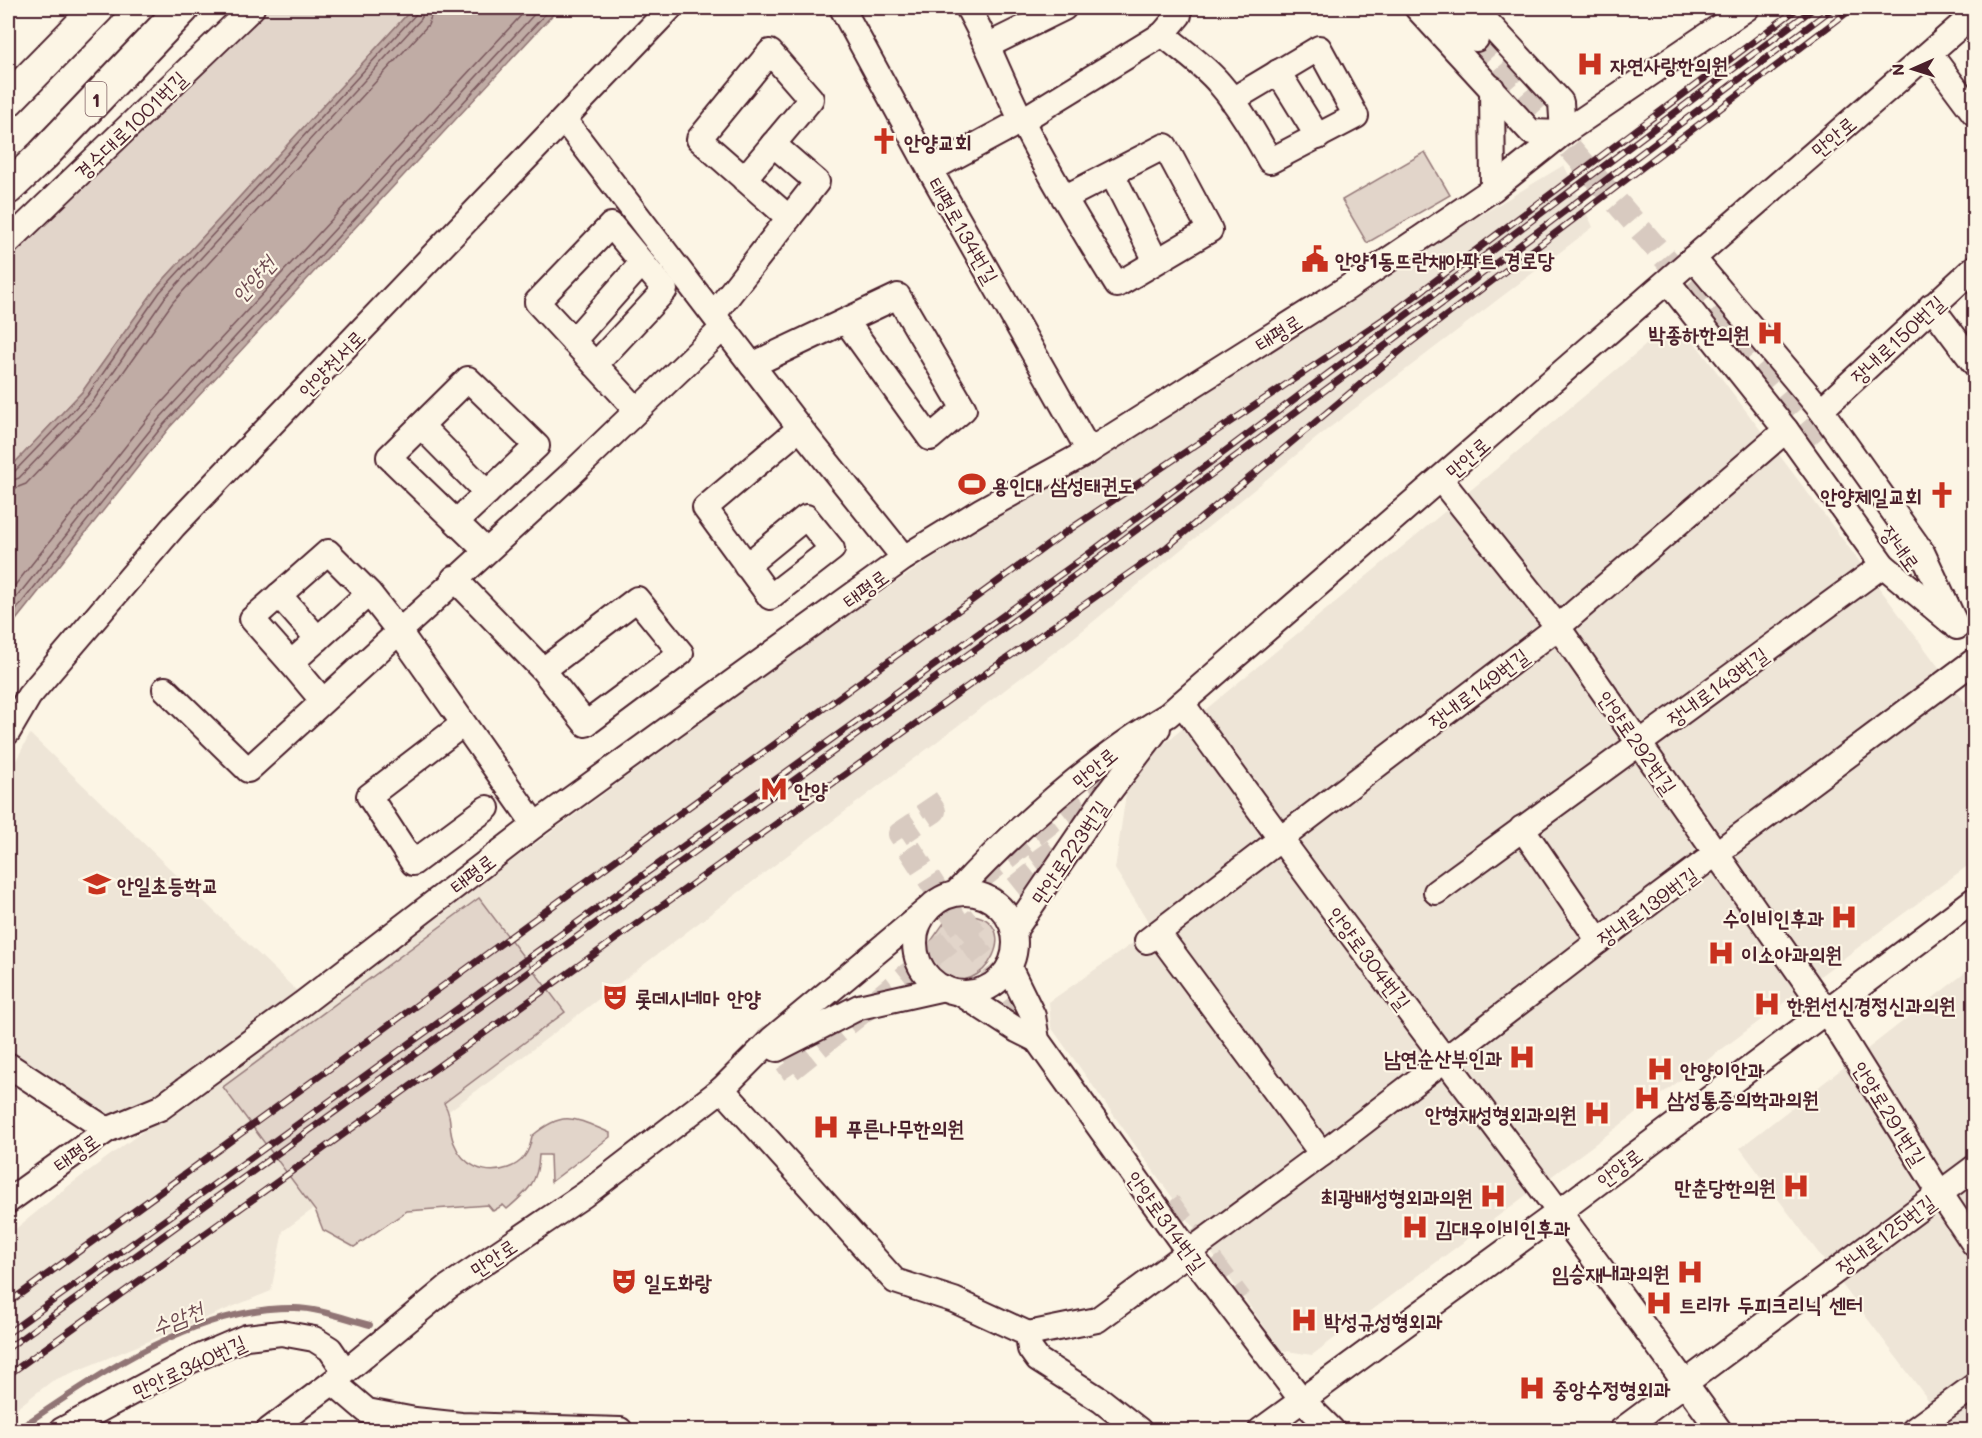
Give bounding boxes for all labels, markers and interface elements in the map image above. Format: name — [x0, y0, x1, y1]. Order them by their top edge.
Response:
north arrow — [1883, 39, 1943, 99]
hospital icon: 자연사랑한의원 — [1575, 49, 1605, 79]
place label: 자연사랑한의원 — [1610, 51, 1728, 78]
text: N — [1887, 63, 1908, 76]
street label: 경수대로1001번길 — [68, 64, 192, 185]
road number: 1 — [86, 82, 106, 116]
street label: 만안로 — [1805, 109, 1861, 163]
church icon: 안양교회 — [869, 126, 899, 156]
place label: 안양교회 — [904, 128, 972, 155]
street label: 태평로134번길 — [923, 172, 1005, 288]
public building icon: 안양1동뜨란채아파트 경로당 — [1300, 244, 1330, 274]
place label: 안양1동뜨란채아파트 경로당 — [1335, 246, 1555, 273]
water label: 안양천 — [224, 248, 283, 308]
street label: 장내로150번길 — [1844, 288, 1950, 389]
street label: 태평로 — [1249, 307, 1307, 357]
hospital icon: 박종하한의원 — [1755, 318, 1785, 348]
place label: 박종하한의원 — [1649, 320, 1750, 347]
street label: 안양천서로 — [292, 323, 370, 403]
street label: 만안로 — [1439, 430, 1495, 484]
sports icon: 용인대 삼성태권도 — [957, 469, 987, 499]
place label: 용인대 삼성태권도 — [992, 471, 1135, 498]
church icon: 안양제일교회 — [1927, 480, 1957, 510]
place label: 안양제일교회 — [1821, 482, 1922, 509]
street label: 장내로 — [1875, 520, 1927, 576]
street label: 태평로 — [837, 562, 893, 614]
street label: 장내로143번길 — [1661, 640, 1773, 732]
street label: 장내로149번길 — [1423, 641, 1534, 734]
street label: 안양로292번길 — [1592, 685, 1684, 799]
street label: 만안로 — [1066, 740, 1122, 794]
metro station icon: 안양 — [759, 774, 789, 804]
place label: 안양 — [794, 776, 828, 803]
street label: 만안로223번길 — [1024, 795, 1114, 909]
street label: 태평로 — [444, 847, 500, 899]
street label: 장내로139번길 — [1591, 860, 1703, 952]
school or university icon: 안일초등학교 — [82, 869, 112, 899]
place label: 안일초등학교 — [117, 871, 218, 898]
street label: 안양로304번길 — [1322, 901, 1418, 1015]
hospital icon: 수이비인후과 — [1829, 902, 1859, 932]
place label: 수이비인후과 — [1723, 904, 1824, 931]
hospital icon: 이소아과의원 — [1706, 938, 1736, 968]
place label: 이소아과의원 — [1741, 940, 1842, 967]
theatre icon: 롯데시네마 안양 — [600, 982, 630, 1012]
place label: 롯데시네마 안양 — [635, 984, 761, 1011]
hospital icon: 한원선신경정신과의원 — [1752, 989, 1782, 1019]
place label: 한원선신경정신과의원 — [1786, 991, 1956, 1018]
hospital icon: 남연순산부인과 — [1507, 1042, 1537, 1072]
place label: 남연순산부인과 — [1384, 1044, 1502, 1071]
hospital icon: 안양이안과 — [1645, 1054, 1675, 1084]
place label: 안양이안과 — [1680, 1056, 1765, 1083]
street label: 안양로291번길 — [1847, 1056, 1933, 1170]
hospital icon: 삼성통증의학과의원 — [1632, 1083, 1662, 1113]
place label: 삼성통증의학과의원 — [1667, 1085, 1819, 1112]
hospital icon: 안형재성형외과의원 — [1582, 1098, 1612, 1128]
place label: 안형재성형외과의원 — [1425, 1100, 1577, 1127]
hospital icon: 푸른나무한의원 — [811, 1112, 841, 1142]
place label: 푸른나무한의원 — [846, 1114, 964, 1141]
street label: 태평로 — [47, 1126, 105, 1178]
street label: 안양로 — [1591, 1141, 1647, 1193]
street label: 안양로314번길 — [1121, 1165, 1213, 1277]
hospital icon: 만춘당한의원 — [1781, 1171, 1811, 1201]
place label: 만춘당한의원 — [1675, 1173, 1776, 1200]
hospital icon: 최광배성형외과의원 — [1478, 1181, 1508, 1211]
place label: 최광배성형외과의원 — [1321, 1183, 1473, 1210]
street label: 장내로125번길 — [1830, 1188, 1940, 1280]
hospital icon: 김대우이비인후과 — [1400, 1212, 1430, 1242]
place label: 김대우이비인후과 — [1435, 1214, 1570, 1241]
street label: 만안로 — [464, 1232, 522, 1282]
hospital icon: 임승재내과의원 — [1675, 1257, 1705, 1287]
place label: 임승재내과의원 — [1552, 1259, 1670, 1286]
theatre icon: 일도화랑 — [609, 1266, 639, 1296]
place label: 일도화랑 — [644, 1268, 713, 1295]
hospital icon: 트리카 두피크리닉 센터 — [1644, 1288, 1674, 1318]
place label: 트리카 두피크리닉 센터 — [1679, 1290, 1863, 1317]
water label: 수암천 — [147, 1294, 209, 1341]
hospital icon: 박성규성형외과 — [1289, 1305, 1319, 1335]
place label: 박성규성형외과 — [1324, 1307, 1442, 1334]
street label: 만안로340번길 — [128, 1328, 250, 1404]
hospital icon: 중앙수정형외과 — [1517, 1373, 1547, 1403]
place label: 중앙수정형외과 — [1552, 1375, 1670, 1402]

